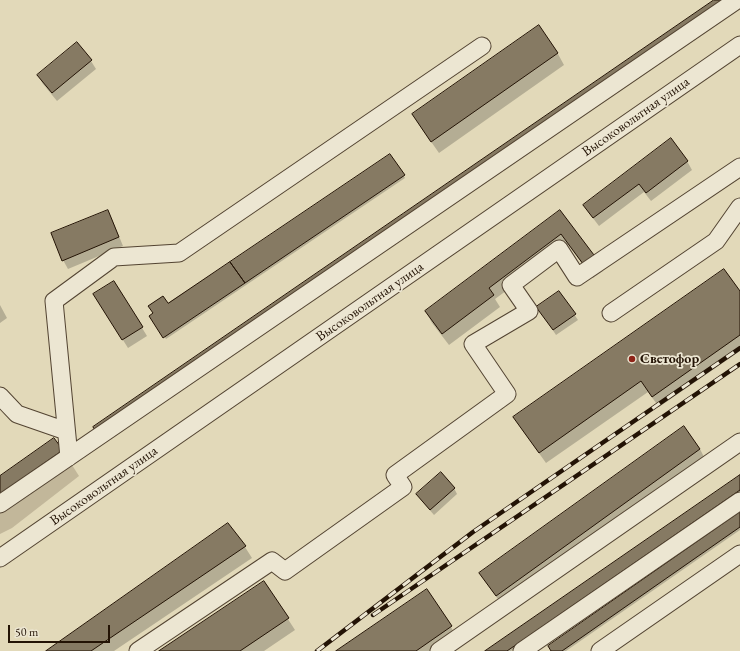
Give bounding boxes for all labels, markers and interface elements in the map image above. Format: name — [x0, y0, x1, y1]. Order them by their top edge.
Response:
street label: Высоковольтная улица — [579, 74, 693, 160]
street label: Высоковольтная улица — [313, 259, 427, 345]
place label: Светофор — [640, 351, 699, 367]
marker: Светофор — [627, 354, 637, 364]
street label: Высоковольтная улица — [47, 443, 161, 529]
scale bar — [10, 617, 112, 643]
text: 50 m — [15, 624, 38, 640]

